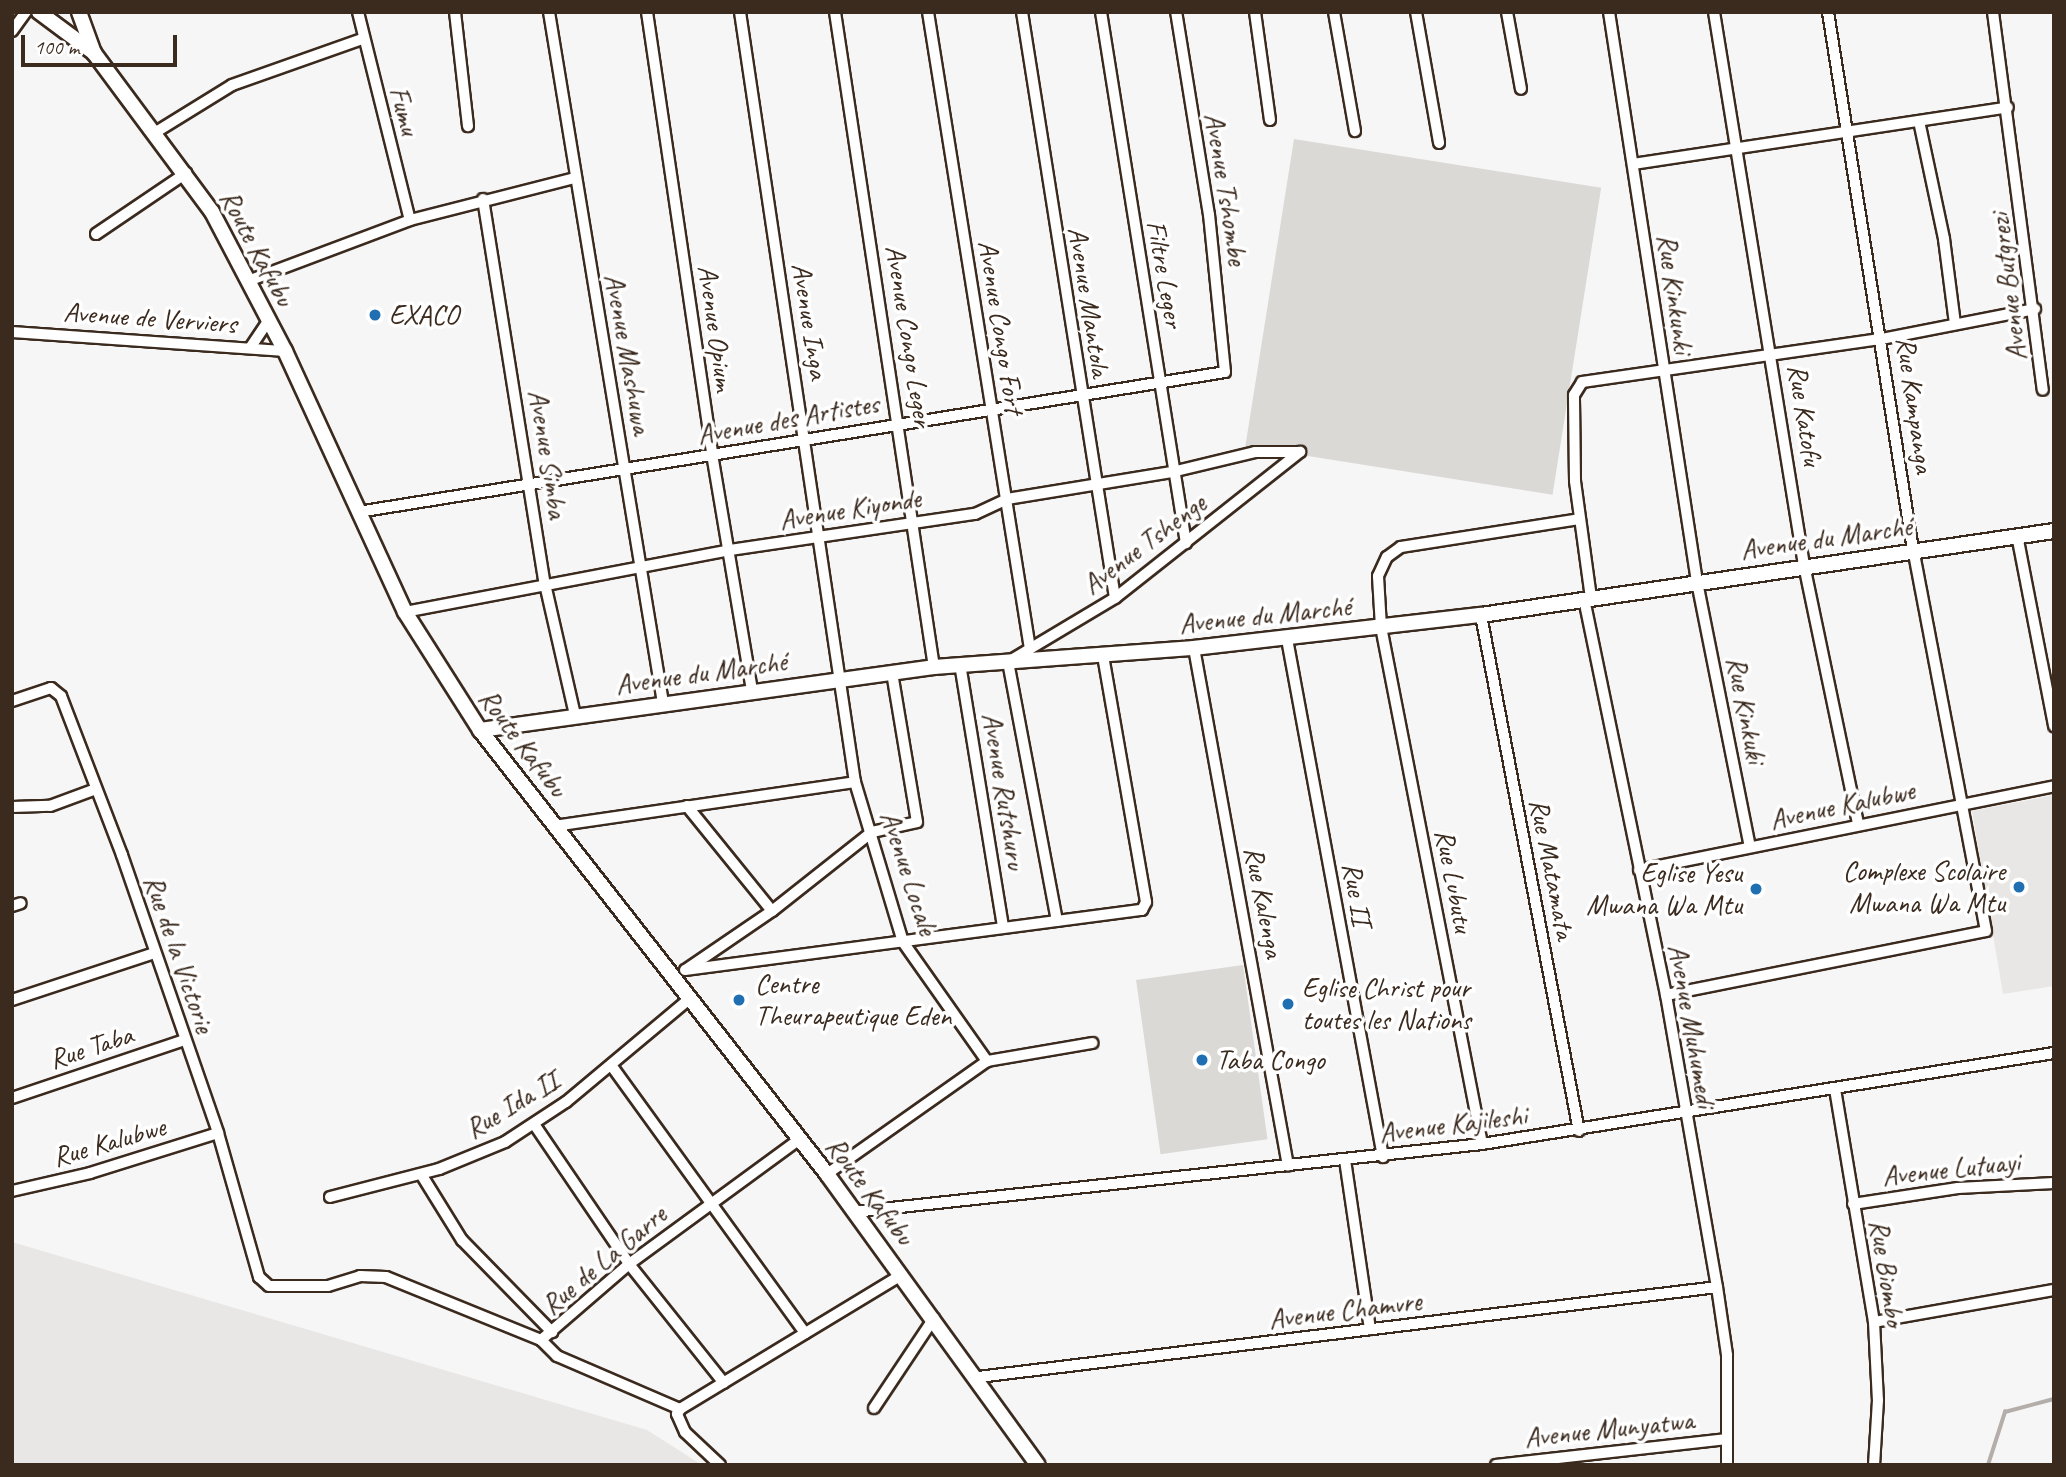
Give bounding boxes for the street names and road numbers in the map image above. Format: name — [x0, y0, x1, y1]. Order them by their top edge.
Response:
street label: Fumu — [381, 83, 427, 139]
street label: Avenue Tshombe — [1198, 112, 1254, 266]
street label: Route Kafubu — [213, 184, 301, 312]
street label: Avenue Butgrezi — [1982, 211, 2034, 363]
street label: Filtre Leger — [1139, 218, 1191, 330]
street label: Avenue Mantola — [1061, 225, 1117, 379]
street label: Rue Kinkunki — [1650, 232, 1700, 356]
street label: Avenue Congo Fort — [971, 238, 1031, 416]
street label: Avenue Congo Leger — [878, 243, 940, 429]
street label: Avenue Inga — [784, 261, 836, 381]
street label: Avenue Opium — [690, 262, 742, 394]
street label: Avenue Mashuwa — [597, 271, 659, 437]
street label: Avenue de Verviers — [62, 295, 238, 341]
street label: Rue Kampanga — [1889, 335, 1941, 475]
street label: Rue Katofu — [1780, 361, 1830, 469]
street label: Avenue Simba — [521, 387, 575, 521]
street label: Avenue des Artistes — [695, 387, 881, 451]
street label: Avenue Kiyonde — [777, 481, 923, 537]
street label: Avenue Tshenge — [1076, 487, 1212, 601]
street label: Avenue du Marché — [1738, 509, 1914, 567]
street label: Avenue du Marché — [1177, 589, 1353, 641]
street label: Avenue du Marché — [613, 644, 789, 702]
street label: Rue Kinkuki — [1719, 654, 1773, 766]
street label: Route Kafubu — [472, 682, 574, 804]
street label: Avenue Rutshuru — [975, 710, 1033, 872]
street label: Avenue Kalubwe — [1767, 773, 1917, 837]
street label: Rue Matamata — [1522, 795, 1582, 943]
street label: Avenue Locale — [873, 807, 945, 939]
street label: Rue Lubutu — [1428, 827, 1480, 935]
street label: Rue Kalenga — [1237, 843, 1291, 961]
street label: Rue II — [1335, 860, 1379, 928]
street label: Rue de la Victorie — [136, 871, 222, 1037]
street label: Avenue Muhumedi — [1661, 941, 1723, 1111]
street label: Rue Taba — [45, 1018, 137, 1076]
street label: Rue Ida II — [459, 1064, 565, 1146]
street label: Avenue Kajileshi — [1377, 1098, 1529, 1150]
street label: Rue Kalubwe — [48, 1110, 170, 1174]
street label: Route Kafubu — [819, 1130, 921, 1252]
street label: Avenue Lutuayi — [1881, 1145, 2021, 1193]
street label: Rue de La Garre — [534, 1198, 674, 1322]
street label: Rue Biombo — [1862, 1217, 1912, 1329]
street label: Avenue Chamvre — [1266, 1284, 1424, 1336]
street label: Avenue Munyatwa — [1523, 1403, 1695, 1455]

